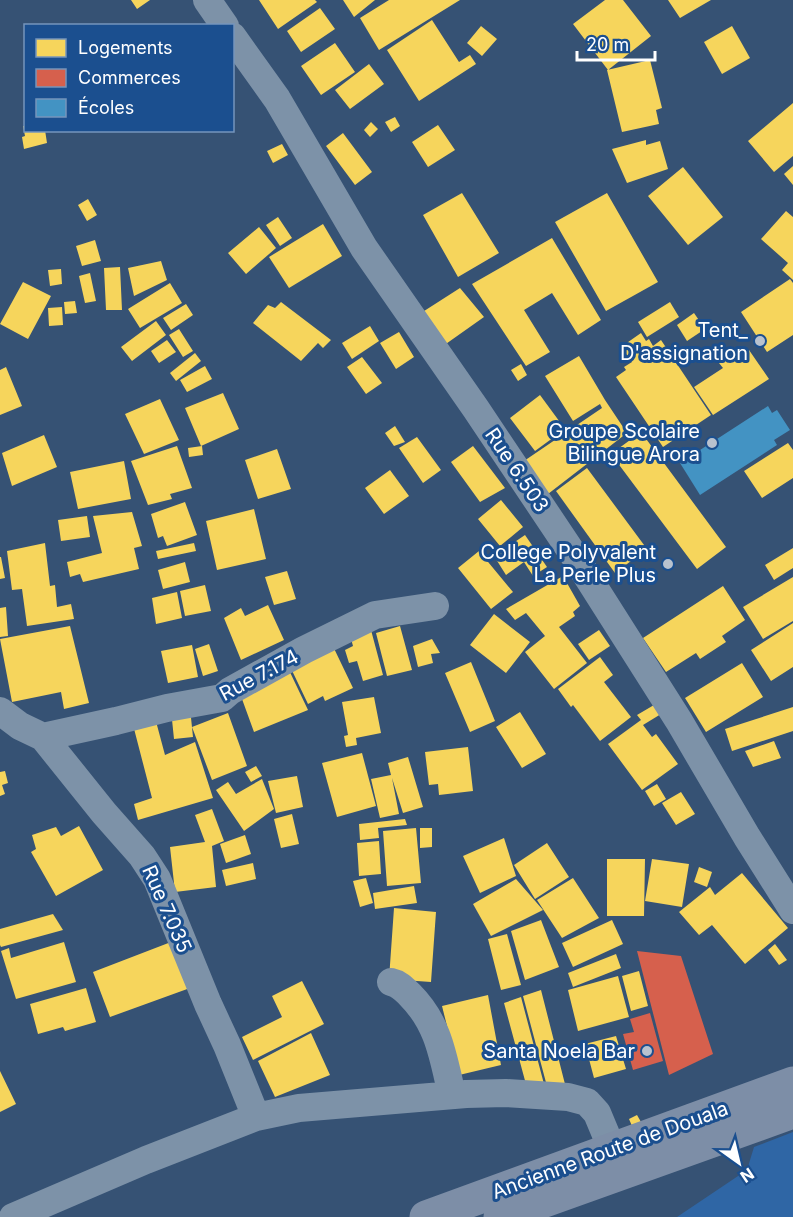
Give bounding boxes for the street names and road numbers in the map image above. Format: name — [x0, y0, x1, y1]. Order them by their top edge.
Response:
street label: Rue 6.503 — [480, 423, 554, 517]
street label: Rue 7.174 — [215, 644, 303, 706]
street label: Rue 7.035 — [137, 862, 197, 956]
street label: Ancienne Route de Douala — [489, 1096, 731, 1204]

